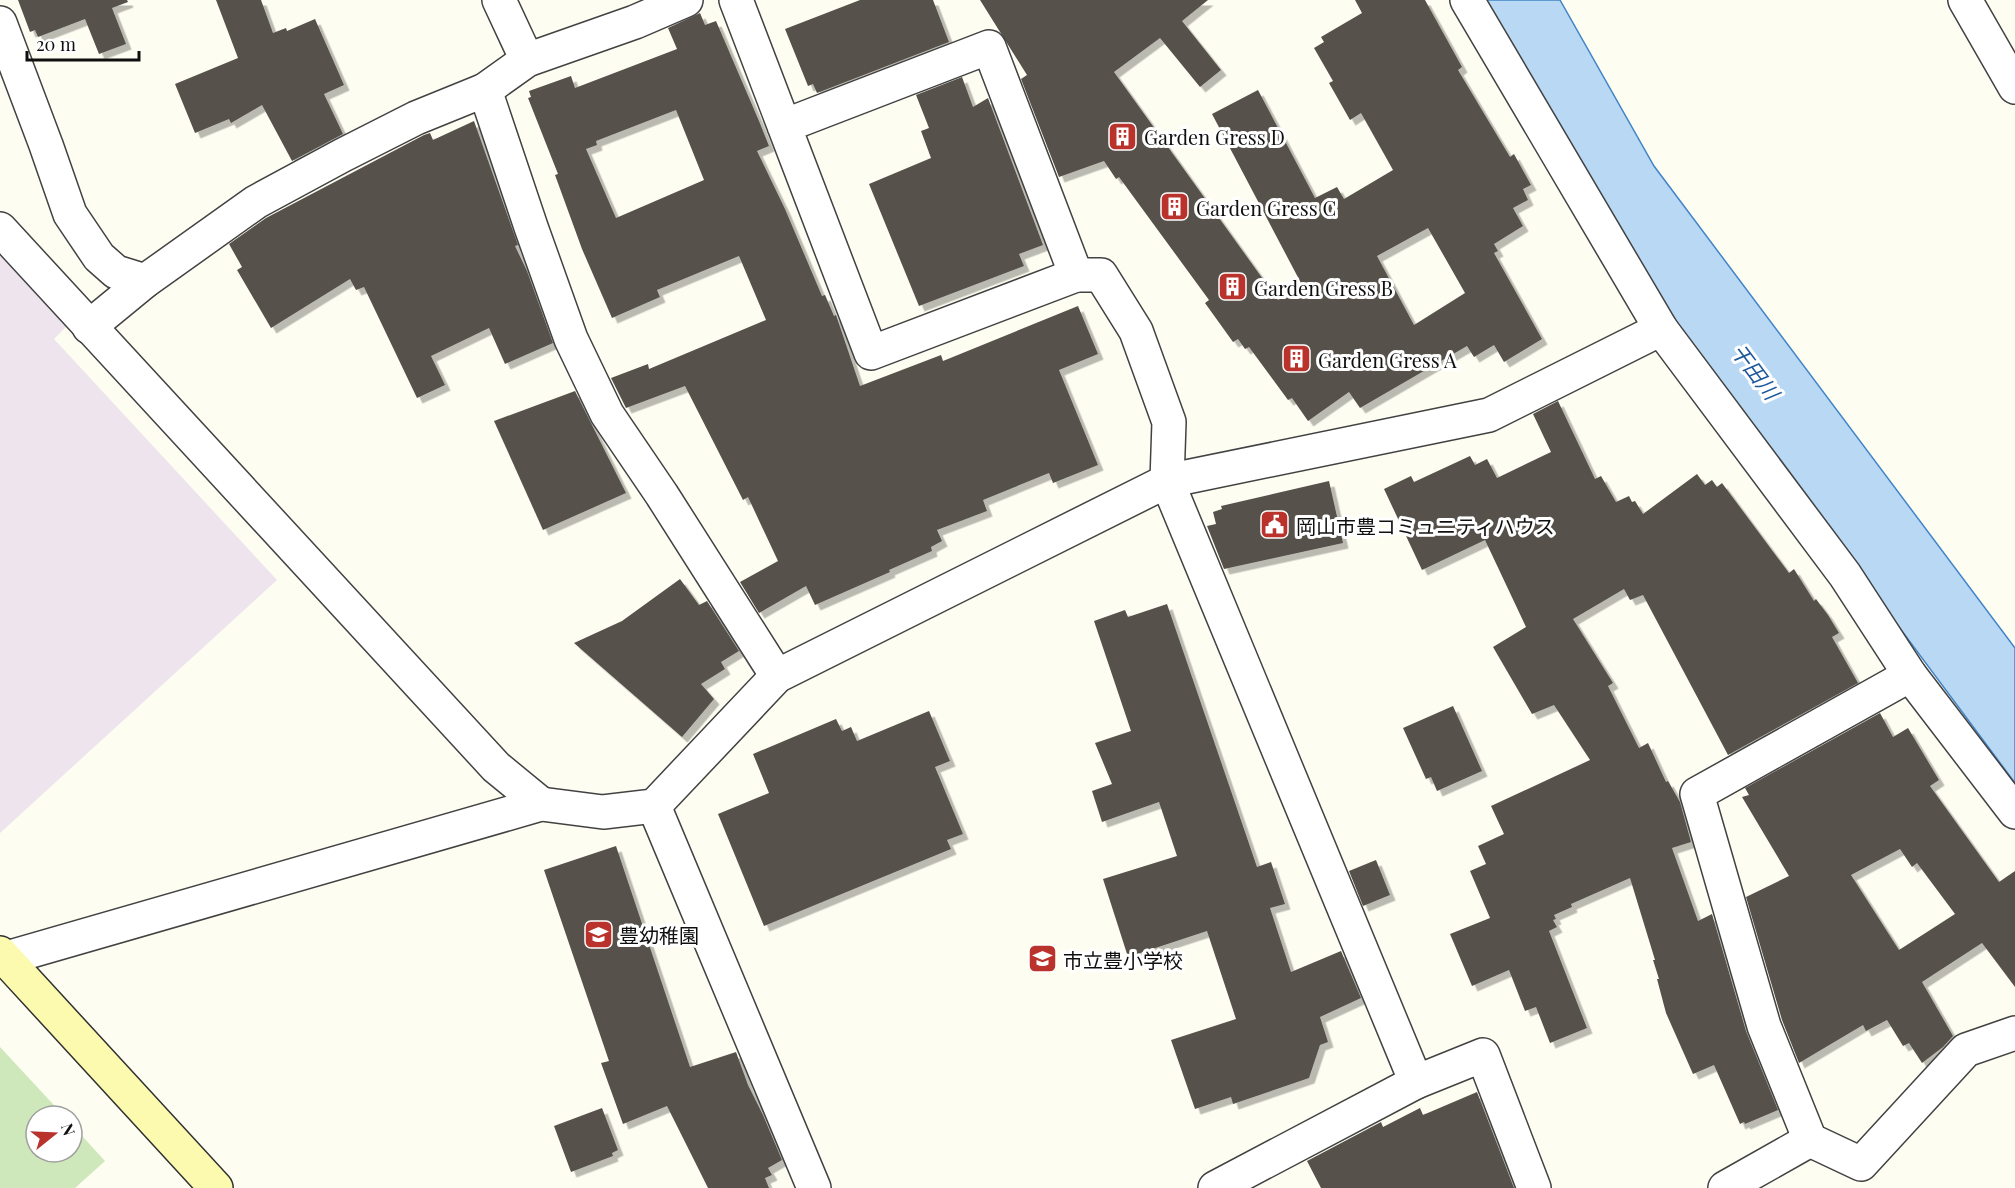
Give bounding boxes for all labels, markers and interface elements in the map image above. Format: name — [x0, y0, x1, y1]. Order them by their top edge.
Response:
scale bar — [27, 24, 140, 62]
text: 20 m — [36, 32, 76, 56]
building icon: Garden Gress D — [1107, 120, 1139, 152]
place label: Garden Gress D — [1144, 123, 1285, 150]
building icon: Garden Gress C — [1159, 191, 1191, 223]
place label: Garden Gress C — [1196, 194, 1336, 221]
building icon: Garden Gress B — [1217, 271, 1249, 303]
place label: Garden Gress B — [1254, 274, 1393, 301]
water label: 干田川 — [1726, 337, 1787, 406]
building icon: Garden Gress A — [1281, 343, 1313, 375]
place label: Garden Gress A — [1318, 346, 1457, 373]
public building icon: 岡山市豊コミュニティハウス — [1259, 509, 1291, 541]
place label: 岡山市豊コミュニティハウス — [1296, 512, 1555, 539]
school or university icon: 豊幼稚園 — [582, 918, 614, 950]
place label: 豊幼稚園 — [619, 921, 699, 948]
school or university icon: 市立豊小学校 — [1026, 943, 1058, 975]
place label: 市立豊小学校 — [1063, 946, 1183, 973]
north arrow — [24, 1104, 84, 1164]
text: N — [57, 1120, 81, 1138]

